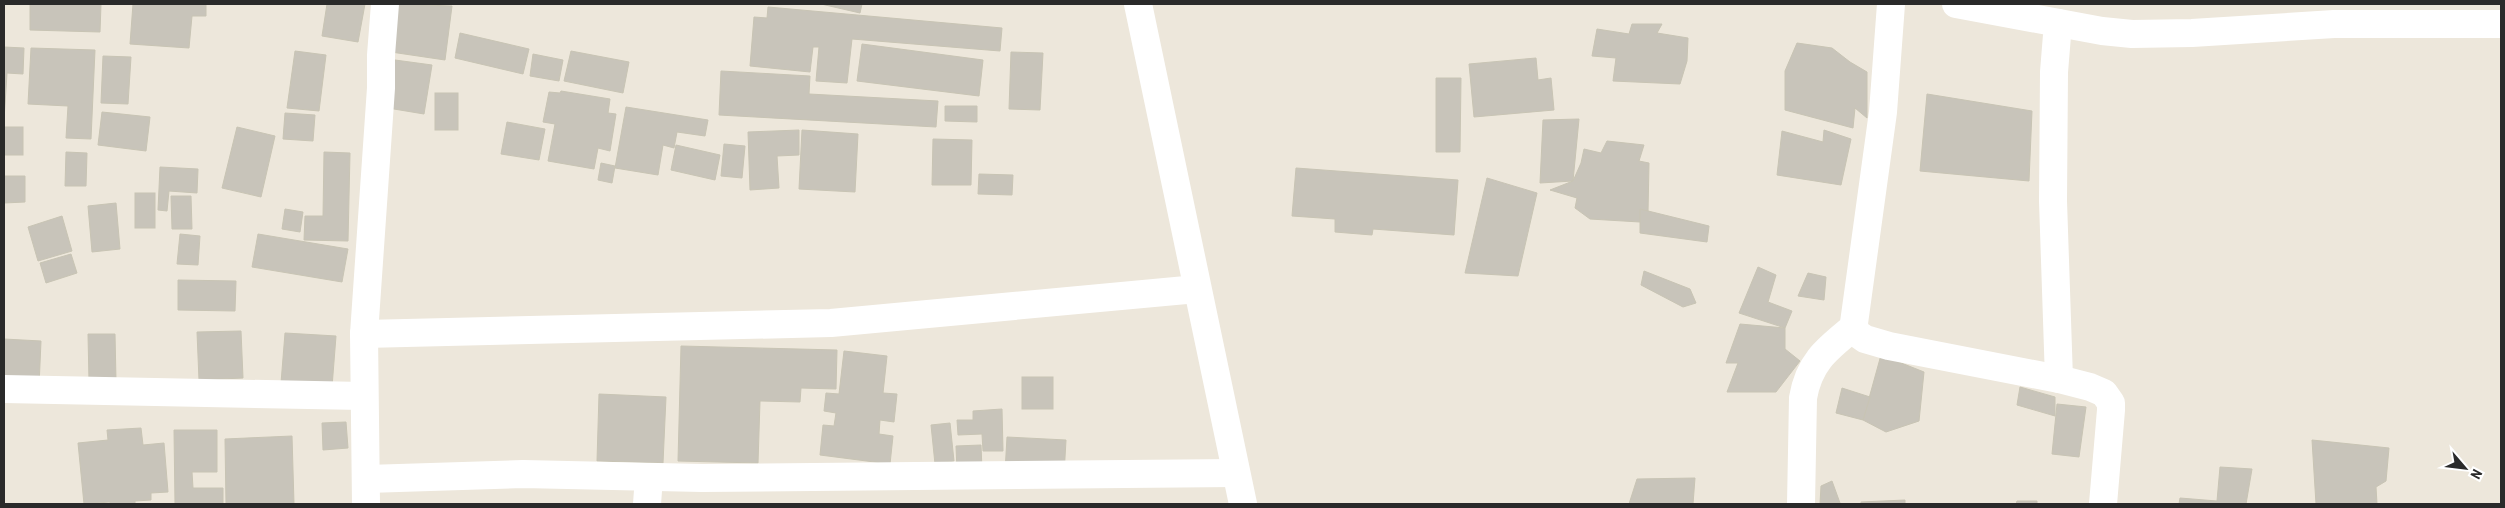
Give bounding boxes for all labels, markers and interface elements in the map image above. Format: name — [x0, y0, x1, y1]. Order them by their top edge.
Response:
north arrow — [2440, 443, 2490, 493]
text: N — [2467, 467, 2486, 482]

